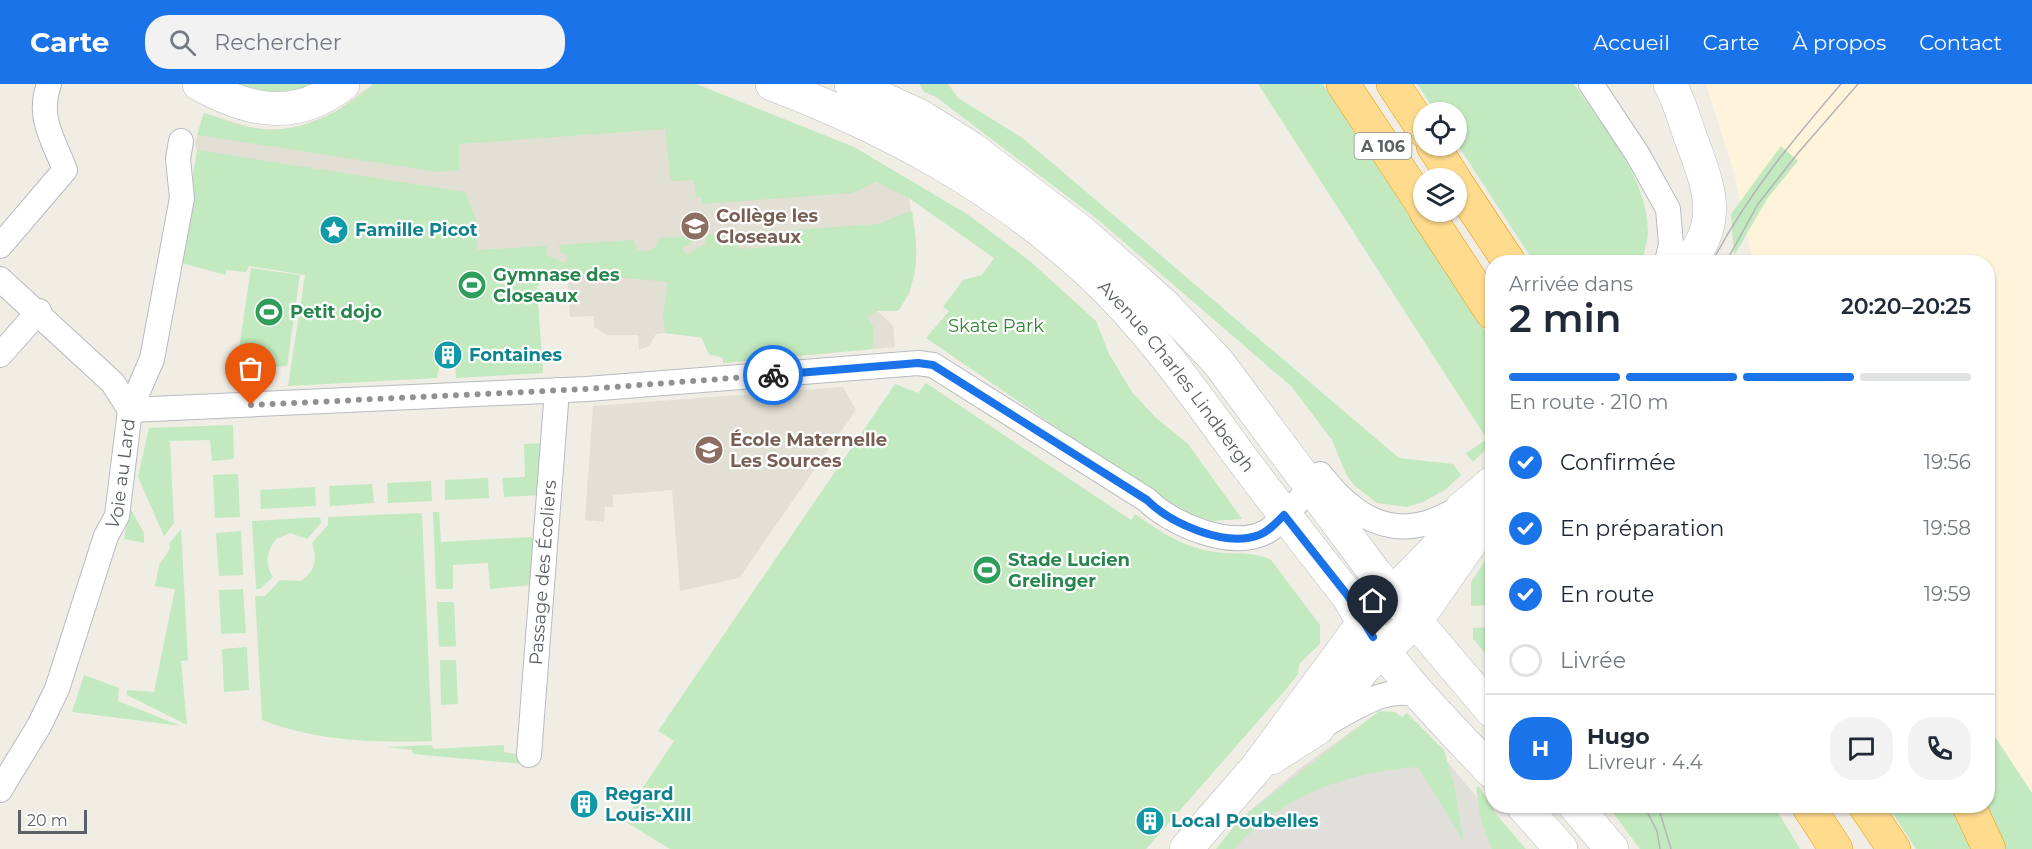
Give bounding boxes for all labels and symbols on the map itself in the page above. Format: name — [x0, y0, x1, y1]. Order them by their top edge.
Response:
road number: A 106 — [1354, 133, 1412, 159]
place label: Collège les Closeaux — [716, 205, 819, 248]
school or university icon: Collège les Closeaux — [679, 210, 711, 242]
place icon: Famille Picot — [318, 214, 350, 246]
place label: Famille Picot — [355, 219, 478, 241]
place label: Gymnase des Closeaux — [493, 264, 620, 307]
sports icon: Gymnase des Closeaux — [456, 269, 488, 301]
street label: Avenue Charles Lindbergh — [1093, 276, 1259, 476]
sports icon: Petit dojo — [253, 296, 285, 328]
place label: Petit dojo — [290, 301, 382, 323]
park label: Skate Park — [948, 315, 1044, 337]
building icon: Fontaines — [432, 339, 464, 371]
pin — [225, 343, 276, 405]
place label: Fontaines — [469, 344, 562, 366]
courier — [743, 345, 803, 405]
street label: Voie au Lard — [101, 417, 140, 533]
place label: École Maternelle Les Sources — [730, 429, 887, 472]
school or university icon: École Maternelle Les Sources — [693, 434, 725, 466]
street label: Passage des Écoliers — [525, 479, 561, 666]
place label: Stade Lucien Grelinger — [1008, 549, 1130, 592]
sports icon: Stade Lucien Grelinger — [971, 554, 1003, 586]
pin — [1347, 575, 1398, 637]
place label: Regard Louis-XIII — [605, 783, 692, 826]
building icon: Regard Louis-XIII — [568, 788, 600, 820]
building icon: Local Poubelles — [1134, 805, 1166, 837]
scale bar — [18, 807, 87, 834]
place label: Local Poubelles — [1171, 810, 1319, 832]

